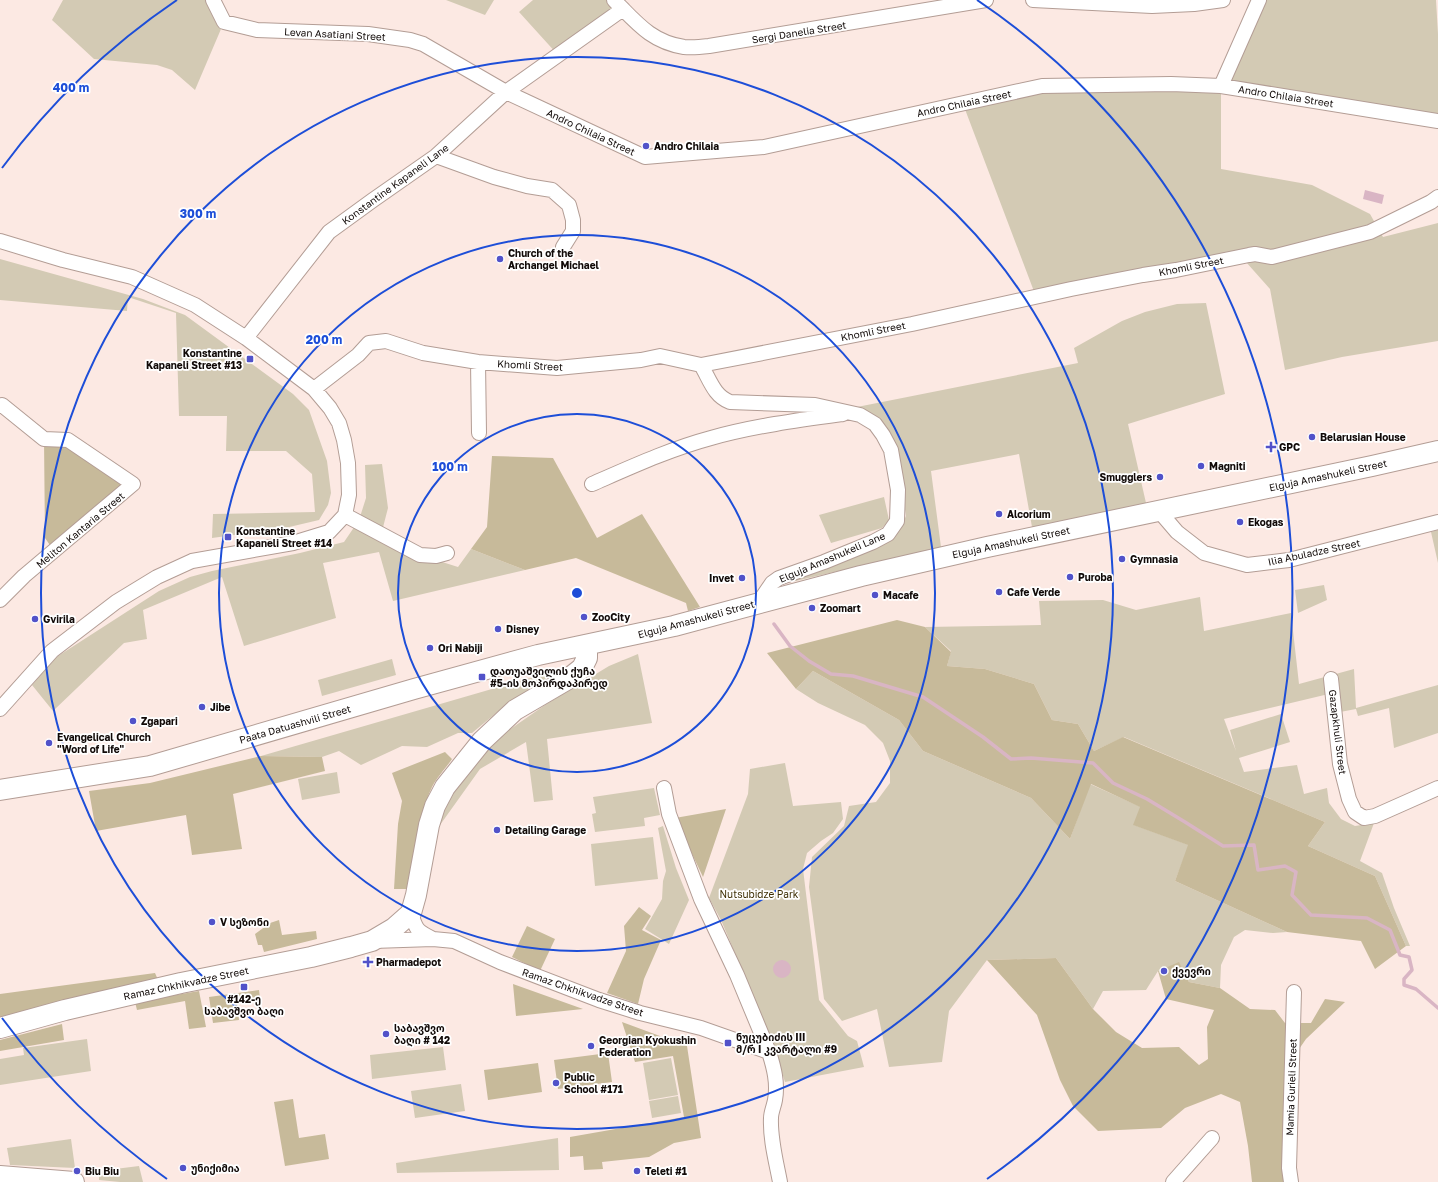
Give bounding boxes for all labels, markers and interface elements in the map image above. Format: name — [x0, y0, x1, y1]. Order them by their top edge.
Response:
street label: Sergi Danelia Street — [751, 19, 847, 45]
street label: Levan Asatiani Street — [284, 25, 386, 43]
text: 400 m — [53, 80, 89, 95]
street label: Andro Chilaia Street — [1238, 83, 1334, 109]
street label: Andro Chilaia Street — [916, 87, 1012, 119]
street label: Andro Chilaia Street — [545, 106, 637, 158]
place label: Andro Chilaia — [654, 140, 719, 152]
street label: Konstantine Kapaneli Lane — [339, 141, 451, 227]
marker: Andro Chilaia — [641, 141, 651, 151]
text: 300 m — [180, 206, 216, 221]
place label: Church of the Archangel Michael — [508, 247, 600, 271]
marker: Church of the Archangel Michael — [495, 254, 505, 264]
street label: Khomli Street — [1158, 254, 1224, 278]
street label: Khomli Street — [840, 319, 906, 343]
text: 200 m — [306, 332, 342, 347]
place label: Konstantine Kapaneli Street #13 — [146, 347, 242, 371]
marker: Konstantine Kapaneli Street #13 — [245, 354, 255, 364]
street label: Khomli Street — [497, 357, 563, 373]
place label: Belarusian House — [1320, 431, 1406, 443]
marker: Belarusian House — [1307, 432, 1317, 442]
place label: GPC — [1279, 441, 1300, 453]
marker: GPC — [1266, 442, 1276, 452]
street label: Elguja Amashukeli Street — [1268, 457, 1388, 493]
text: 100 m — [432, 459, 468, 474]
place label: Magniti — [1209, 460, 1246, 472]
marker: Magniti — [1196, 461, 1206, 471]
place label: Smugglers — [1100, 471, 1152, 483]
marker: Smugglers — [1155, 472, 1165, 482]
street label: Meliton Kantaria Street — [33, 490, 127, 570]
place label: Alcorium — [1007, 508, 1051, 520]
marker: Alcorium — [994, 509, 1004, 519]
place label: Ekogas — [1248, 516, 1284, 528]
marker: Ekogas — [1235, 517, 1245, 527]
street label: Elguja Amashukeli Street — [951, 524, 1071, 560]
place label: Konstantine Kapaneli Street #14 — [236, 525, 332, 549]
street label: Elguja Amashukeli Lane — [777, 529, 887, 585]
marker: Konstantine Kapaneli Street #14 — [223, 532, 233, 542]
street label: Ilia Abuladze Street — [1267, 536, 1361, 568]
place label: Gymnasia — [1130, 553, 1178, 565]
marker: Gymnasia — [1117, 554, 1127, 564]
place label: Puroba — [1078, 571, 1113, 583]
place label: Invet — [709, 572, 734, 584]
marker: Puroba — [1065, 572, 1075, 582]
marker: Invet — [737, 573, 747, 583]
centre of rings — [570, 586, 584, 600]
place label: Cafe Verde — [1007, 586, 1060, 598]
marker: Cafe Verde — [994, 587, 1004, 597]
place label: Macafe — [883, 589, 919, 601]
marker: Macafe — [870, 590, 880, 600]
street label: Elguja Amashukeli Street — [636, 598, 756, 640]
place label: Zoomart — [820, 602, 861, 614]
marker: Zoomart — [807, 603, 817, 613]
place label: ZooCity — [592, 611, 630, 623]
marker: ZooCity — [579, 612, 589, 622]
place label: Gvirila — [43, 613, 75, 625]
marker: Gvirila — [30, 614, 40, 624]
place label: Disney — [506, 623, 539, 635]
marker: Disney — [493, 624, 503, 634]
place label: Ori Nabiji — [438, 642, 483, 654]
marker: Ori Nabiji — [425, 643, 435, 653]
place label: დათუაშვილის ქუჩა #5-ის მოპირდაპირედ — [490, 665, 608, 690]
marker: დათუაშვილის ქუჩა #5-ის მოპირდაპირედ — [477, 672, 487, 682]
street label: Gazapkhuli Street — [1327, 689, 1349, 775]
place label: Jibe — [210, 701, 231, 713]
marker: Jibe — [197, 702, 207, 712]
street label: Paata Datuashvili Street — [238, 702, 352, 746]
place label: Zgapari — [141, 715, 178, 727]
marker: Zgapari — [128, 716, 138, 726]
place label: Evangelical Church "Word of Life" — [57, 731, 151, 755]
marker: Evangelical Church "Word of Life" — [44, 738, 54, 748]
place label: Detailing Garage — [505, 824, 586, 836]
marker: Detailing Garage — [492, 825, 502, 835]
park label: Nutsubidze Park — [719, 888, 799, 900]
place label: V სეზონი — [220, 916, 269, 929]
marker: V სეზონი — [207, 917, 217, 927]
place label: Pharmadepot — [376, 956, 441, 968]
marker: Pharmadepot — [363, 957, 373, 967]
street label: Ramaz Chkhikvadze Street — [122, 964, 250, 1002]
place label: ქვევრი — [1172, 965, 1211, 978]
street label: Ramaz Chkhikvadze Street — [521, 966, 645, 1018]
marker: ქვევრი — [1159, 966, 1169, 976]
marker: #142-ე საბავშვო ბაღი — [239, 982, 249, 992]
place label: #142-ე საბავშვო ბაღი — [204, 993, 284, 1018]
place label: საბავშვო ბაღი # 142 — [394, 1022, 450, 1047]
marker: საბავშვო ბაღი # 142 — [381, 1029, 391, 1039]
place label: ნუცუბიძის III მ/რ I კვარტალი #9 — [736, 1031, 837, 1056]
place label: Georgian Kyokushin Federation — [599, 1034, 696, 1058]
marker: ნუცუბიძის III მ/რ I კვარტალი #9 — [723, 1038, 733, 1048]
street label: Mamia Gurieli Street — [1283, 1038, 1299, 1136]
marker: Georgian Kyokushin Federation — [586, 1041, 596, 1051]
place label: Public School #171 — [564, 1071, 623, 1095]
marker: Public School #171 — [551, 1078, 561, 1088]
place label: უნიქიმია — [191, 1162, 240, 1175]
marker: უნიქიმია — [178, 1163, 188, 1173]
place label: Biu Biu — [85, 1165, 119, 1177]
place label: Teleti #1 — [645, 1165, 687, 1177]
marker: Biu Biu — [72, 1166, 82, 1176]
marker: Teleti #1 — [632, 1166, 642, 1176]

